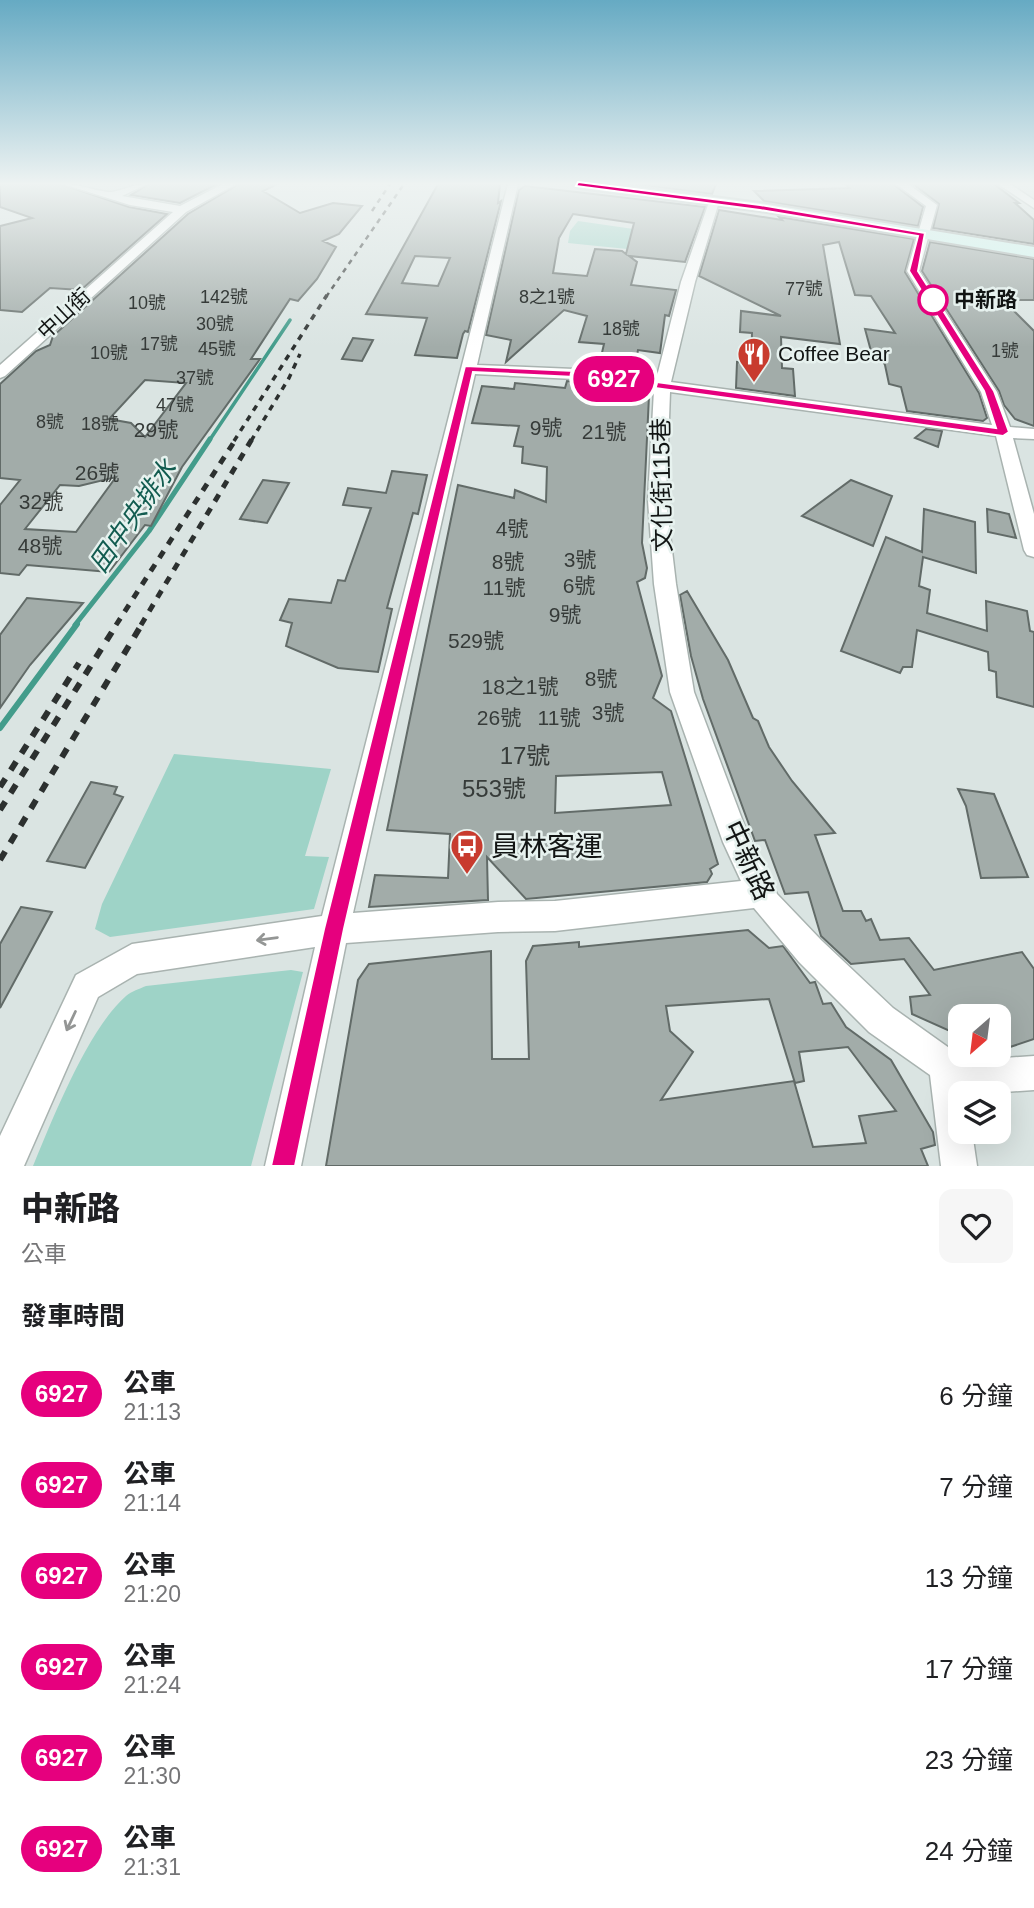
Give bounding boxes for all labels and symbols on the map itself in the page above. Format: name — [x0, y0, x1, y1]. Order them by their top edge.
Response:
house number: 77號 — [785, 279, 823, 299]
street label: 中山街 — [33, 284, 95, 344]
marker: 中新路 — [918, 285, 948, 315]
house number: 142號 — [200, 287, 248, 307]
house number: 8之1號 — [519, 287, 575, 307]
place label: 中新路 — [954, 288, 1017, 311]
house number: 10號 — [128, 293, 166, 313]
house number: 30號 — [196, 314, 234, 334]
house number: 18號 — [602, 319, 640, 339]
house number: 17號 — [140, 334, 178, 354]
restaurant icon: Coffee Bear — [735, 335, 773, 384]
house number: 45號 — [198, 339, 236, 359]
house number: 1號 — [991, 341, 1019, 361]
place label: Coffee Bear — [778, 342, 890, 365]
house number: 10號 — [90, 343, 128, 363]
line badge: 6927 — [565, 356, 663, 402]
house number: 37號 — [176, 368, 214, 388]
house number: 47號 — [156, 395, 194, 415]
house number: 8號 — [36, 412, 64, 432]
house number: 18號 — [81, 414, 119, 434]
house number: 9號 — [530, 416, 562, 439]
house number: 29號 — [134, 418, 178, 441]
street label: 文化街115巷 — [647, 418, 676, 552]
house number: 21號 — [582, 420, 626, 443]
water label: 田中央排水 — [83, 453, 183, 578]
house number: 26號 — [75, 461, 119, 484]
house number: 32號 — [19, 490, 63, 513]
house number: 4號 — [496, 517, 528, 540]
house number: 48號 — [18, 534, 62, 557]
house number: 3號 — [564, 548, 596, 571]
house number: 8號 — [492, 550, 524, 573]
house number: 6號 — [563, 574, 595, 597]
house number: 11號 — [483, 576, 525, 599]
house number: 9號 — [549, 603, 581, 626]
house number: 529號 — [448, 629, 504, 652]
house number: 8號 — [585, 667, 617, 690]
house number: 18之1號 — [481, 675, 559, 698]
house number: 3號 — [592, 701, 624, 724]
house number: 26號 — [477, 706, 521, 729]
house number: 11號 — [538, 706, 580, 729]
house number: 17號 — [500, 742, 550, 769]
house number: 553號 — [462, 775, 526, 802]
street label: 中新路 — [717, 816, 780, 905]
bus stop icon: 員林客運 — [448, 827, 486, 876]
place label: 員林客運 — [491, 831, 603, 862]
one-way arrow — [256, 933, 278, 946]
north arrow — [948, 1004, 1012, 1068]
one-way arrow — [64, 1010, 77, 1032]

